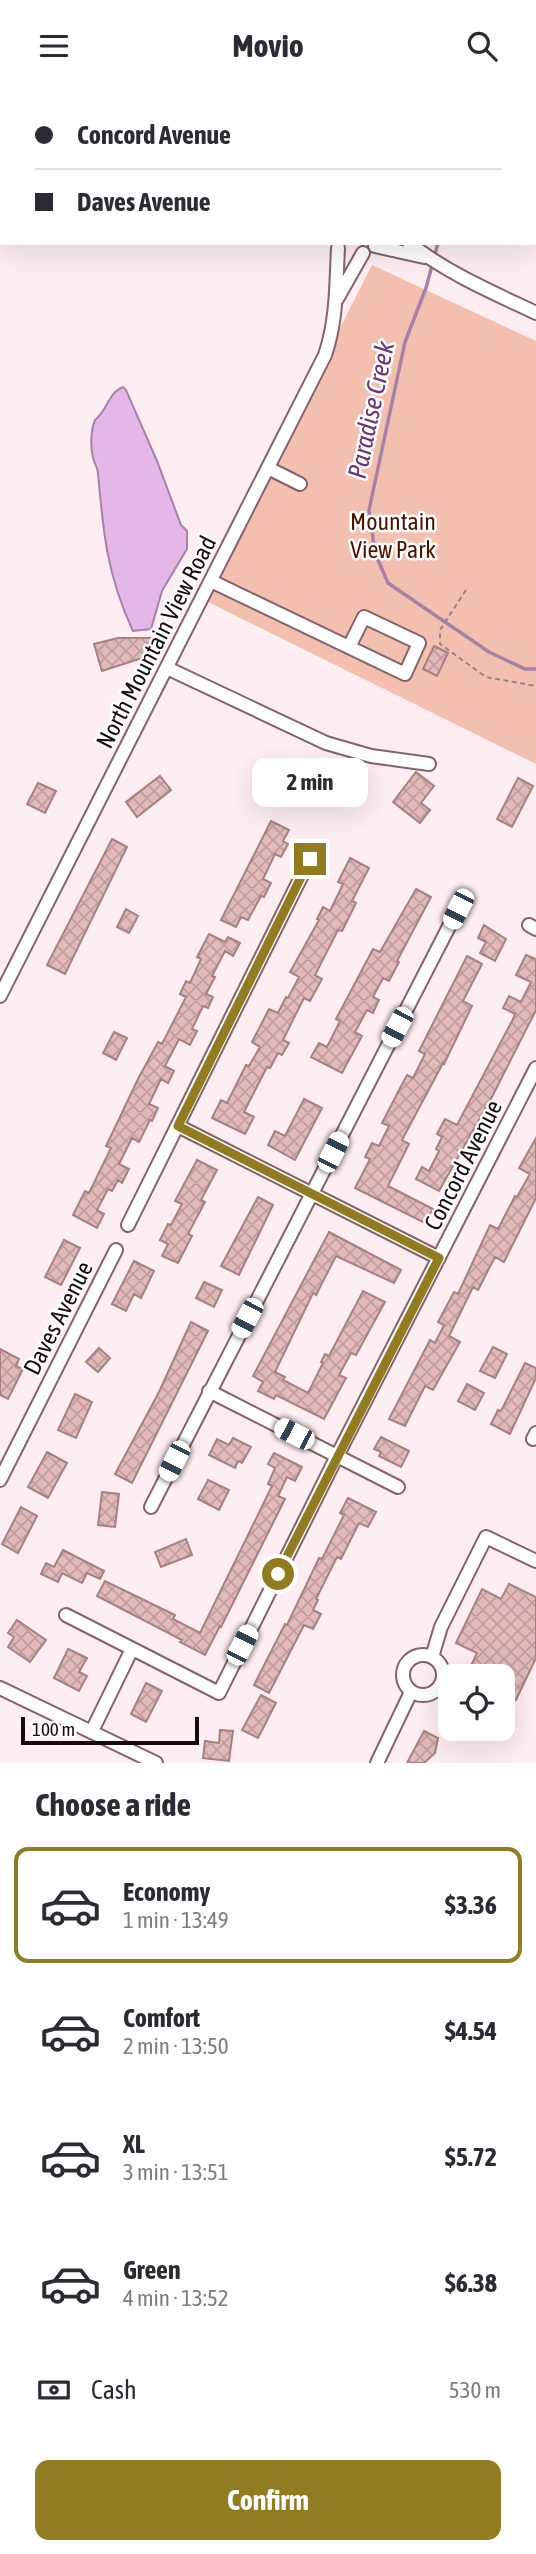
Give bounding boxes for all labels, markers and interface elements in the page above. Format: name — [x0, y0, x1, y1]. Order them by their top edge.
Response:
icon: menu — [35, 27, 73, 65]
text: Movio — [232, 27, 304, 64]
icon: search — [463, 27, 501, 65]
text: Concord Avenue — [77, 120, 231, 150]
text: Daves Avenue — [77, 187, 211, 217]
water label: Paradise Creek — [342, 338, 400, 481]
park label: Mountain View Park — [350, 508, 436, 563]
street label: North Mountain View Road — [91, 531, 221, 753]
callout: 2 min — [252, 757, 368, 807]
text: 2 min — [287, 769, 333, 795]
route end — [294, 843, 326, 875]
car — [440, 886, 477, 932]
car — [378, 1004, 417, 1050]
street label: Concord Avenue — [419, 1096, 507, 1234]
car — [315, 1129, 352, 1175]
street label: Daves Avenue — [18, 1257, 98, 1379]
car — [228, 1295, 267, 1341]
car — [271, 1415, 318, 1453]
car — [156, 1438, 193, 1484]
route start — [262, 1558, 294, 1590]
car — [224, 1622, 261, 1668]
map controls — [438, 1664, 515, 1741]
button: locate — [438, 1664, 515, 1741]
scale bar — [21, 1714, 200, 1746]
text: 100 m — [32, 1718, 75, 1740]
text: Choose a ride — [35, 1786, 191, 1823]
icon: car — [39, 1874, 102, 1937]
text: Economy — [123, 1877, 210, 1907]
text: $3.36 — [445, 1890, 497, 1920]
text: 1 min · 13:49 — [123, 1907, 229, 1933]
icon: car — [39, 2000, 102, 2063]
text: Comfort — [123, 2003, 200, 2033]
text: $4.54 — [445, 2016, 497, 2046]
text: 2 min · 13:50 — [123, 2033, 229, 2059]
icon: car — [39, 2126, 102, 2189]
text: XL — [123, 2129, 145, 2159]
text: $5.72 — [445, 2142, 497, 2172]
text: 3 min · 13:51 — [123, 2159, 229, 2185]
icon: car — [39, 2252, 102, 2315]
text: Green — [123, 2255, 181, 2285]
text: $6.38 — [445, 2268, 497, 2298]
text: 4 min · 13:52 — [123, 2285, 229, 2311]
icon: cash — [35, 2371, 73, 2409]
text: Cash — [91, 2375, 137, 2405]
text: 530 m — [449, 2377, 501, 2403]
button: Confirm — [35, 2460, 501, 2540]

